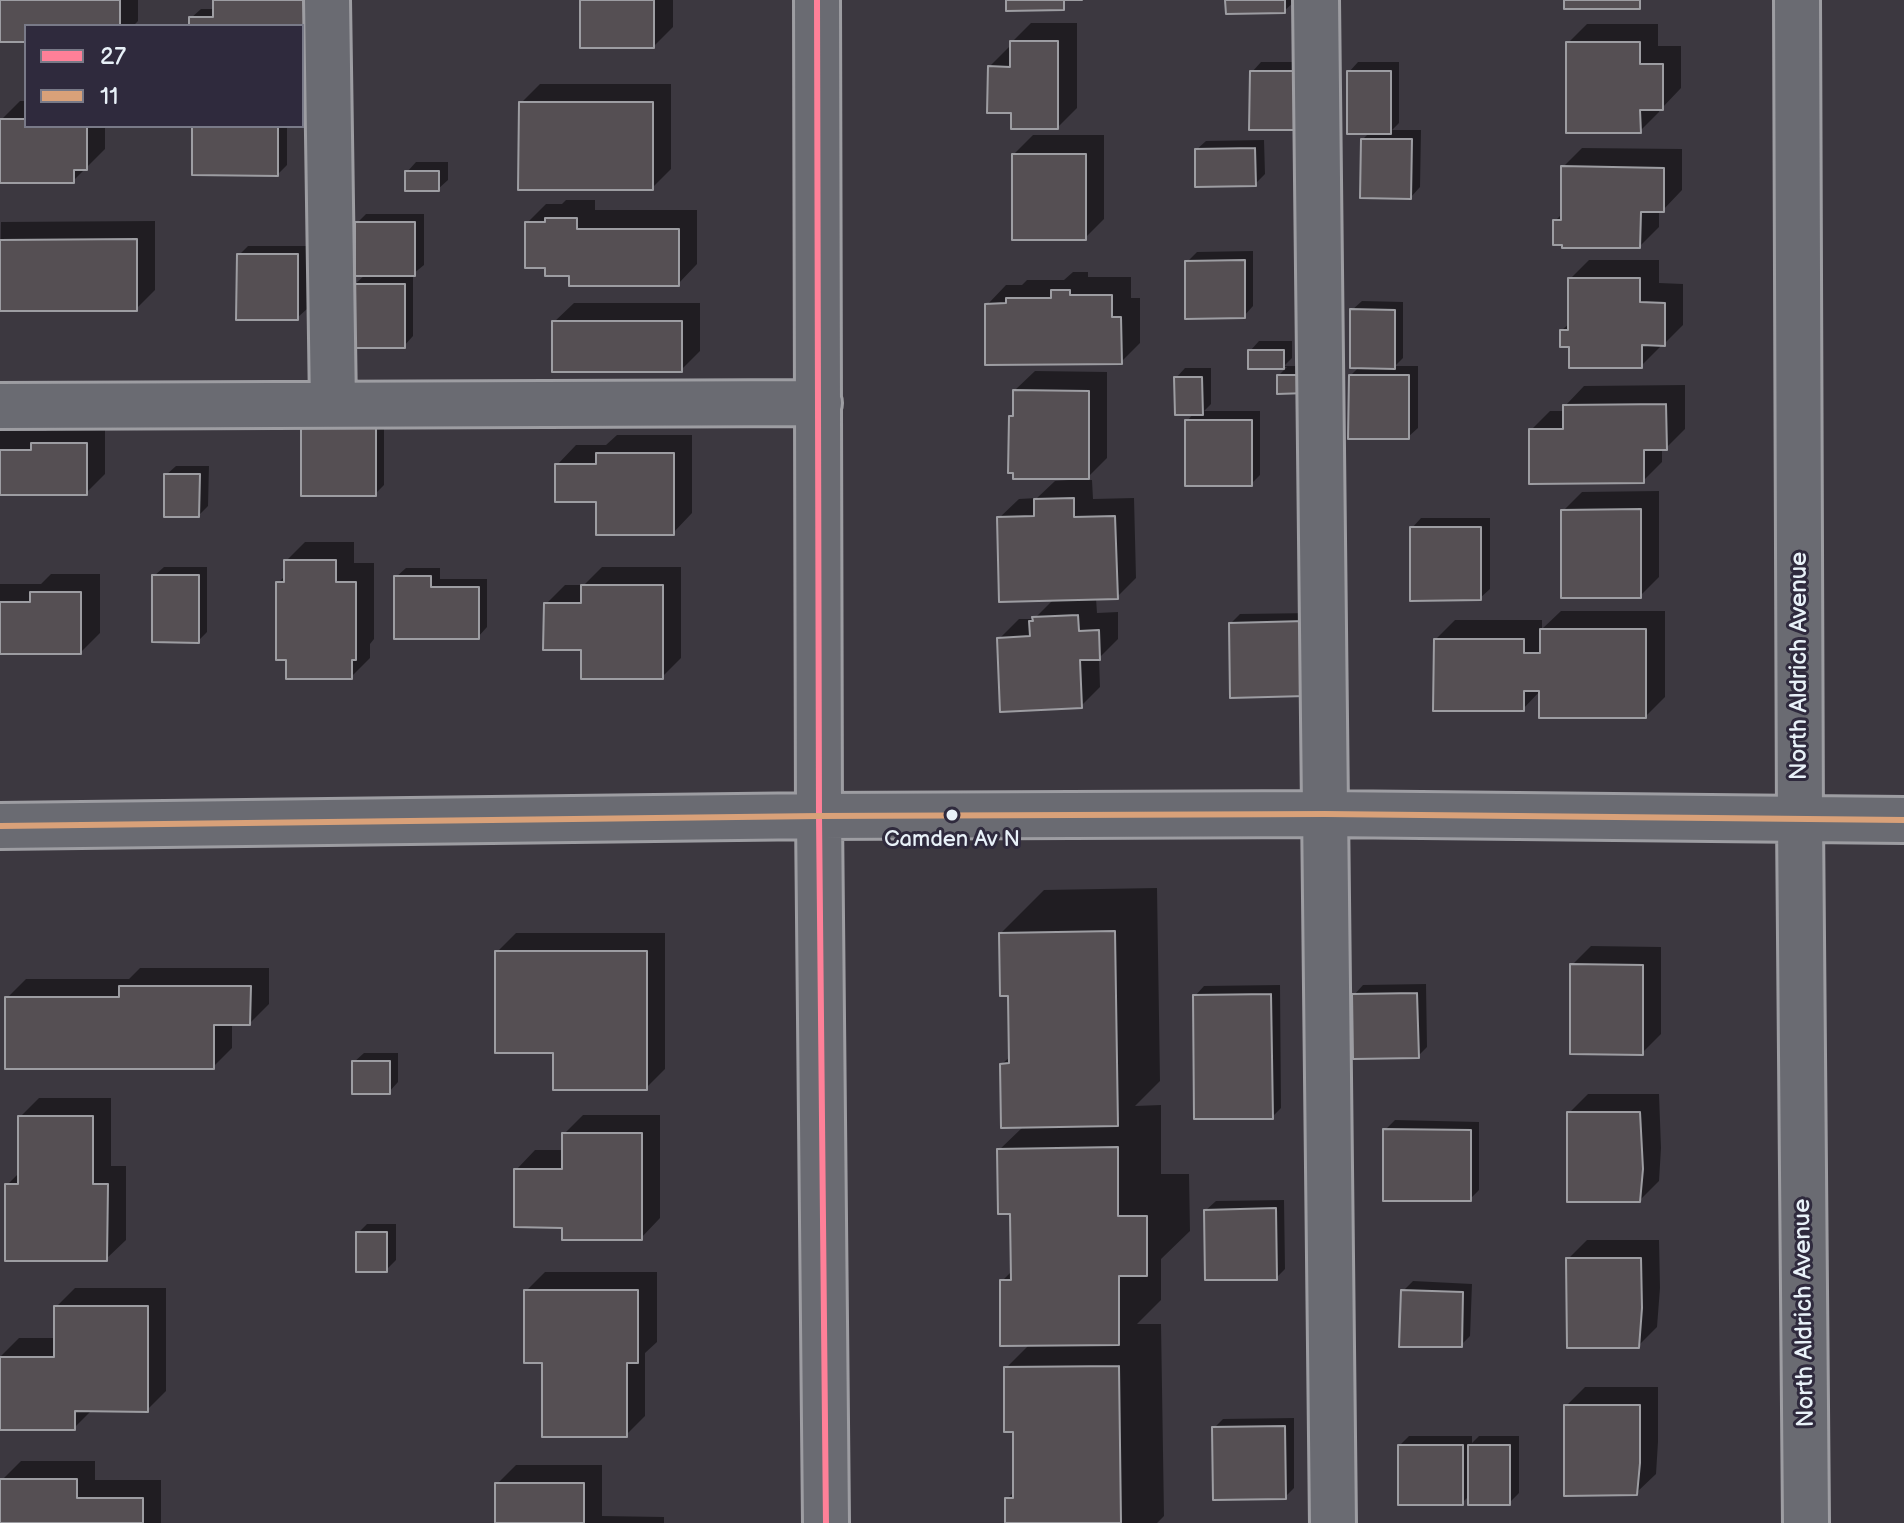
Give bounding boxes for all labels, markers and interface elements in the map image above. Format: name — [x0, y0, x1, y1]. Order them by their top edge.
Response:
legend — [24, 24, 304, 128]
text: 27 — [100, 42, 126, 71]
text: 11 — [100, 82, 119, 111]
street label: North Aldrich Avenue — [1786, 552, 1814, 780]
marker: Camden Av N — [944, 807, 960, 823]
place label: Camden Av N — [884, 827, 1020, 853]
street label: North Aldrich Avenue — [1789, 1198, 1821, 1428]

